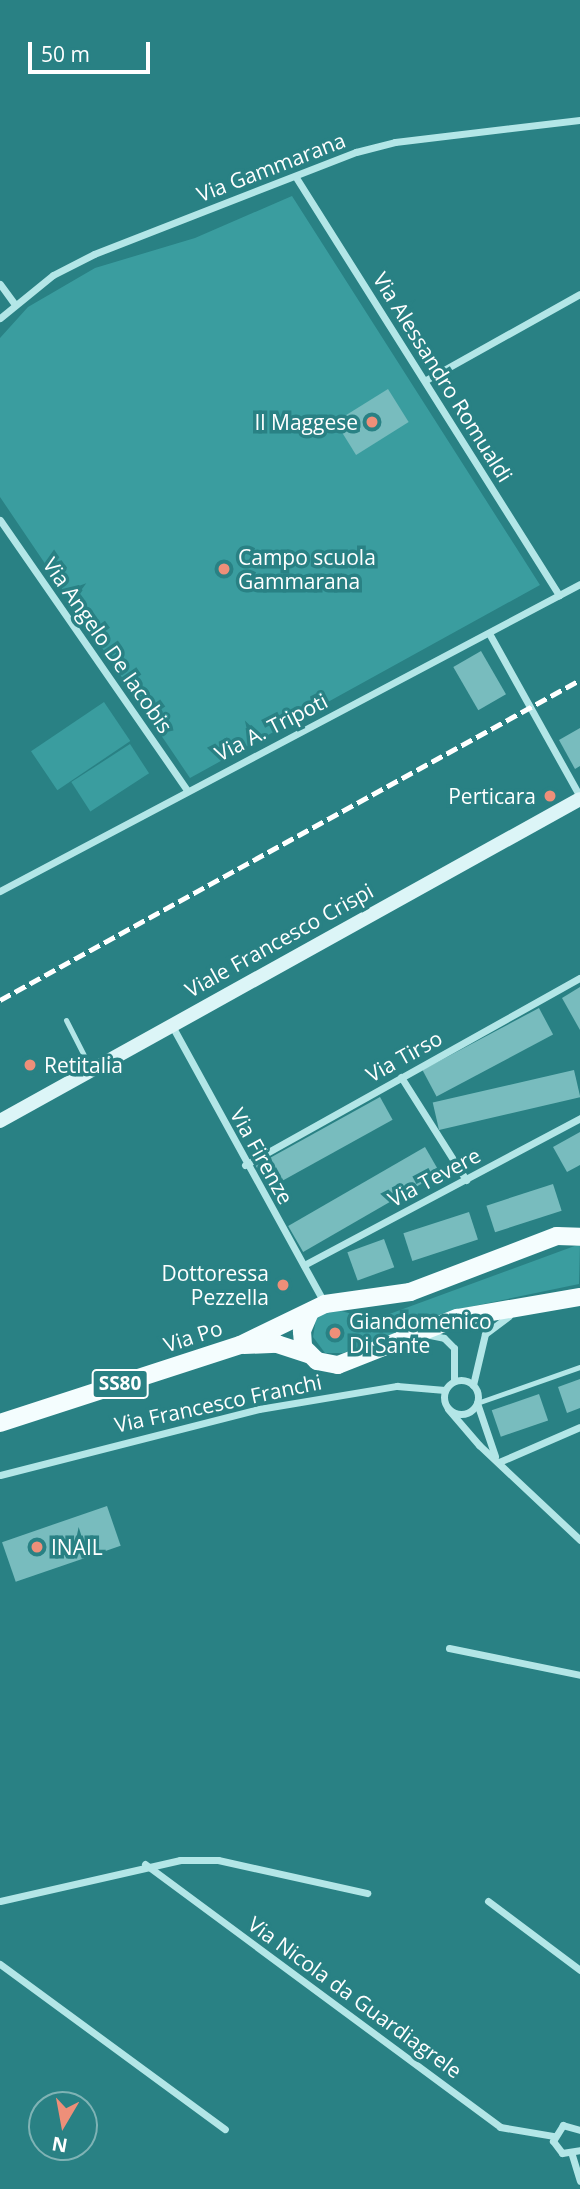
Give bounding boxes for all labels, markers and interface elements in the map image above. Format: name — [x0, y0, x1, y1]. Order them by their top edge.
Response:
scale bar — [32, 28, 154, 72]
text: 50 m — [41, 40, 90, 68]
street label: Via Gammarana — [193, 127, 349, 207]
street label: Via Alessandro Romualdi — [368, 268, 518, 486]
place label: Il Maggese — [254, 409, 358, 435]
marker: Il Maggese — [364, 414, 380, 430]
place label: Campo scuola Gammarana — [238, 544, 376, 594]
street label: Via Angelo De Iacobis — [38, 552, 178, 738]
marker: Campo scuola Gammarana — [216, 561, 232, 577]
street label: Via A. Tripoti — [211, 688, 331, 766]
place label: Perticara — [448, 783, 536, 809]
marker: Perticara — [542, 788, 558, 804]
street label: Viale Francesco Crispi — [180, 878, 378, 1002]
street label: Via Tirso — [362, 1025, 446, 1087]
place label: Retitalia — [44, 1052, 123, 1078]
marker: Retitalia — [22, 1057, 38, 1073]
street label: Via Firenze — [225, 1104, 299, 1208]
street label: Via Tevere — [384, 1142, 484, 1212]
place label: Dottoressa Pezzella — [161, 1260, 269, 1310]
marker: Dottoressa Pezzella — [275, 1277, 291, 1293]
place label: Giandomenico Di Sante — [349, 1308, 492, 1358]
street label: Via Po — [160, 1315, 226, 1357]
marker: Giandomenico Di Sante — [327, 1325, 343, 1341]
road number: SS80 — [90, 1368, 150, 1400]
street label: Via Francesco Franchi — [112, 1369, 324, 1437]
place label: INAIL — [51, 1534, 103, 1560]
marker: INAIL — [29, 1539, 45, 1555]
street label: Via Nicola da Guardiagrele — [243, 1911, 467, 2083]
north arrow — [28, 2091, 98, 2161]
text: N — [50, 2131, 70, 2159]

